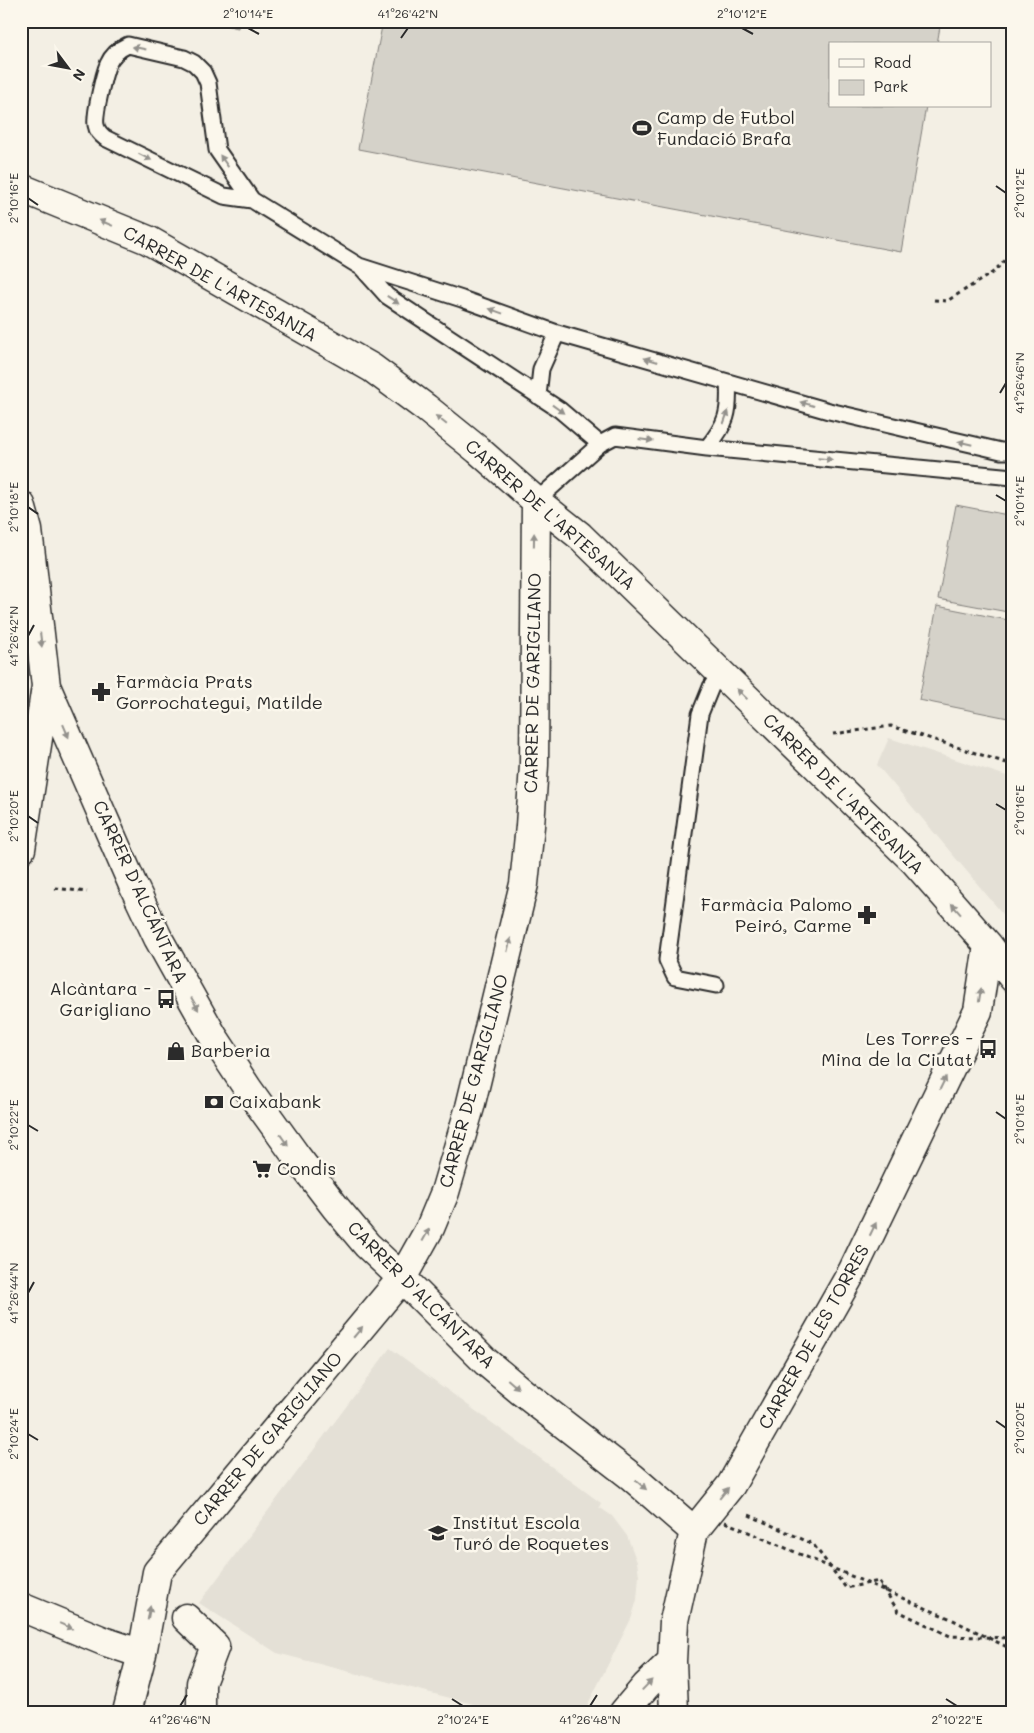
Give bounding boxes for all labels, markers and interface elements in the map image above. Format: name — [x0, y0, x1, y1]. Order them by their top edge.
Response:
text: 2°10'14"E — [223, 5, 273, 21]
text: 41°26'42"N — [378, 5, 438, 21]
text: 2°10'12"E — [717, 5, 767, 21]
north arrow — [42, 42, 92, 92]
legend — [829, 42, 992, 108]
one-way arrow — [132, 44, 147, 52]
text: Road — [874, 52, 911, 72]
text: N — [69, 66, 90, 85]
text: Park — [874, 76, 908, 96]
place label: Camp de Futbol Fundació Brafa — [657, 105, 795, 150]
sports icon: Camp de Futbol Fundació Brafa — [631, 117, 653, 139]
one-way arrow — [138, 153, 152, 161]
one-way arrow — [219, 154, 229, 167]
text: 2°10'12"E — [1011, 168, 1027, 218]
text: 2°10'16"E — [5, 173, 21, 223]
one-way arrow — [98, 219, 113, 227]
street label: CARRER DE L'ARTESANIA — [119, 220, 322, 347]
one-way arrow — [387, 295, 400, 305]
one-way arrow — [488, 307, 503, 315]
text: 41°26'46"N — [1011, 353, 1027, 414]
one-way arrow — [643, 355, 658, 363]
one-way arrow — [799, 400, 814, 408]
one-way arrow — [551, 404, 564, 415]
one-way arrow — [723, 410, 730, 425]
one-way arrow — [435, 415, 448, 426]
street label: CARRER DE L'ARTESANIA — [460, 434, 641, 595]
one-way arrow — [639, 436, 655, 444]
one-way arrow — [957, 439, 973, 447]
one-way arrow — [817, 455, 833, 463]
text: 2°10'14"E — [1011, 476, 1027, 526]
text: 2°10'18"E — [5, 482, 21, 532]
one-way arrow — [531, 532, 539, 548]
street label: CARRER DE GARIGLIANO — [518, 573, 546, 793]
text: 41°26'42"N — [5, 606, 21, 666]
one-way arrow — [37, 632, 45, 648]
place label: Farmàcia Prats Gorrochategui, Matilde — [116, 669, 323, 714]
pharmacy icon: Farmàcia Prats Gorrochategui, Matilde — [90, 681, 112, 703]
one-way arrow — [737, 689, 749, 701]
street label: CARRER DE L'ARTESANIA — [758, 708, 929, 879]
one-way arrow — [62, 724, 70, 738]
text: 2°10'16"E — [1011, 785, 1027, 835]
text: 2°10'20"E — [5, 790, 21, 842]
street label: CARRER D'ALCÁNTARA — [88, 796, 194, 987]
place label: Farmàcia Palomo Peiró, Carme — [701, 892, 852, 937]
one-way arrow — [950, 903, 962, 915]
pharmacy icon: Farmàcia Palomo Peiró, Carme — [856, 904, 878, 926]
one-way arrow — [505, 938, 513, 953]
street label: CARRER DE GARIGLIANO — [433, 971, 513, 1190]
place label: Alcàntara - Garigliano — [50, 976, 151, 1021]
one-way arrow — [977, 987, 985, 1003]
bus stop icon: Alcàntara - Garigliano — [155, 988, 177, 1010]
one-way arrow — [190, 997, 199, 1011]
place label: Les Torres - Mina de la Ciutat — [821, 1026, 973, 1071]
place label: Barberia — [191, 1038, 271, 1062]
bus stop icon: Les Torres - Mina de la Ciutat — [977, 1038, 999, 1060]
shop icon: Barberia — [165, 1040, 187, 1062]
one-way arrow — [940, 1076, 948, 1090]
place label: Caixabank — [229, 1089, 321, 1113]
bank icon: Caixabank — [203, 1091, 225, 1113]
text: 2°10'18"E — [1011, 1094, 1027, 1144]
text: 2°10'22"E — [5, 1099, 21, 1151]
one-way arrow — [279, 1133, 289, 1146]
place label: Condis — [277, 1156, 336, 1180]
supermarket icon: Condis — [251, 1158, 273, 1180]
street label: CARRER D'ALCÁNTARA — [343, 1215, 501, 1373]
one-way arrow — [869, 1222, 877, 1236]
one-way arrow — [421, 1228, 430, 1242]
street label: CARRER DE LES TORRES — [752, 1240, 874, 1433]
text: 41°26'44"N — [5, 1263, 21, 1323]
one-way arrow — [352, 1325, 363, 1338]
street label: CARRER DE GARIGLIANO — [187, 1346, 347, 1530]
one-way arrow — [506, 1379, 519, 1390]
text: 2°10'20"E — [1011, 1402, 1027, 1454]
text: 2°10'24"E — [5, 1408, 21, 1460]
one-way arrow — [634, 1479, 647, 1490]
one-way arrow — [719, 1487, 730, 1500]
place label: Institut Escola Turó de Roquetes — [453, 1510, 609, 1555]
school or university icon: Institut Escola Turó de Roquetes — [427, 1522, 449, 1544]
one-way arrow — [146, 1605, 154, 1621]
one-way arrow — [59, 1622, 73, 1630]
one-way arrow — [641, 1680, 653, 1692]
text: 41°26'46"N — [150, 1711, 211, 1727]
text: 2°10'24"E — [437, 1711, 489, 1727]
text: 41°26'48"N — [559, 1711, 621, 1727]
text: 2°10'22"E — [931, 1711, 983, 1727]

